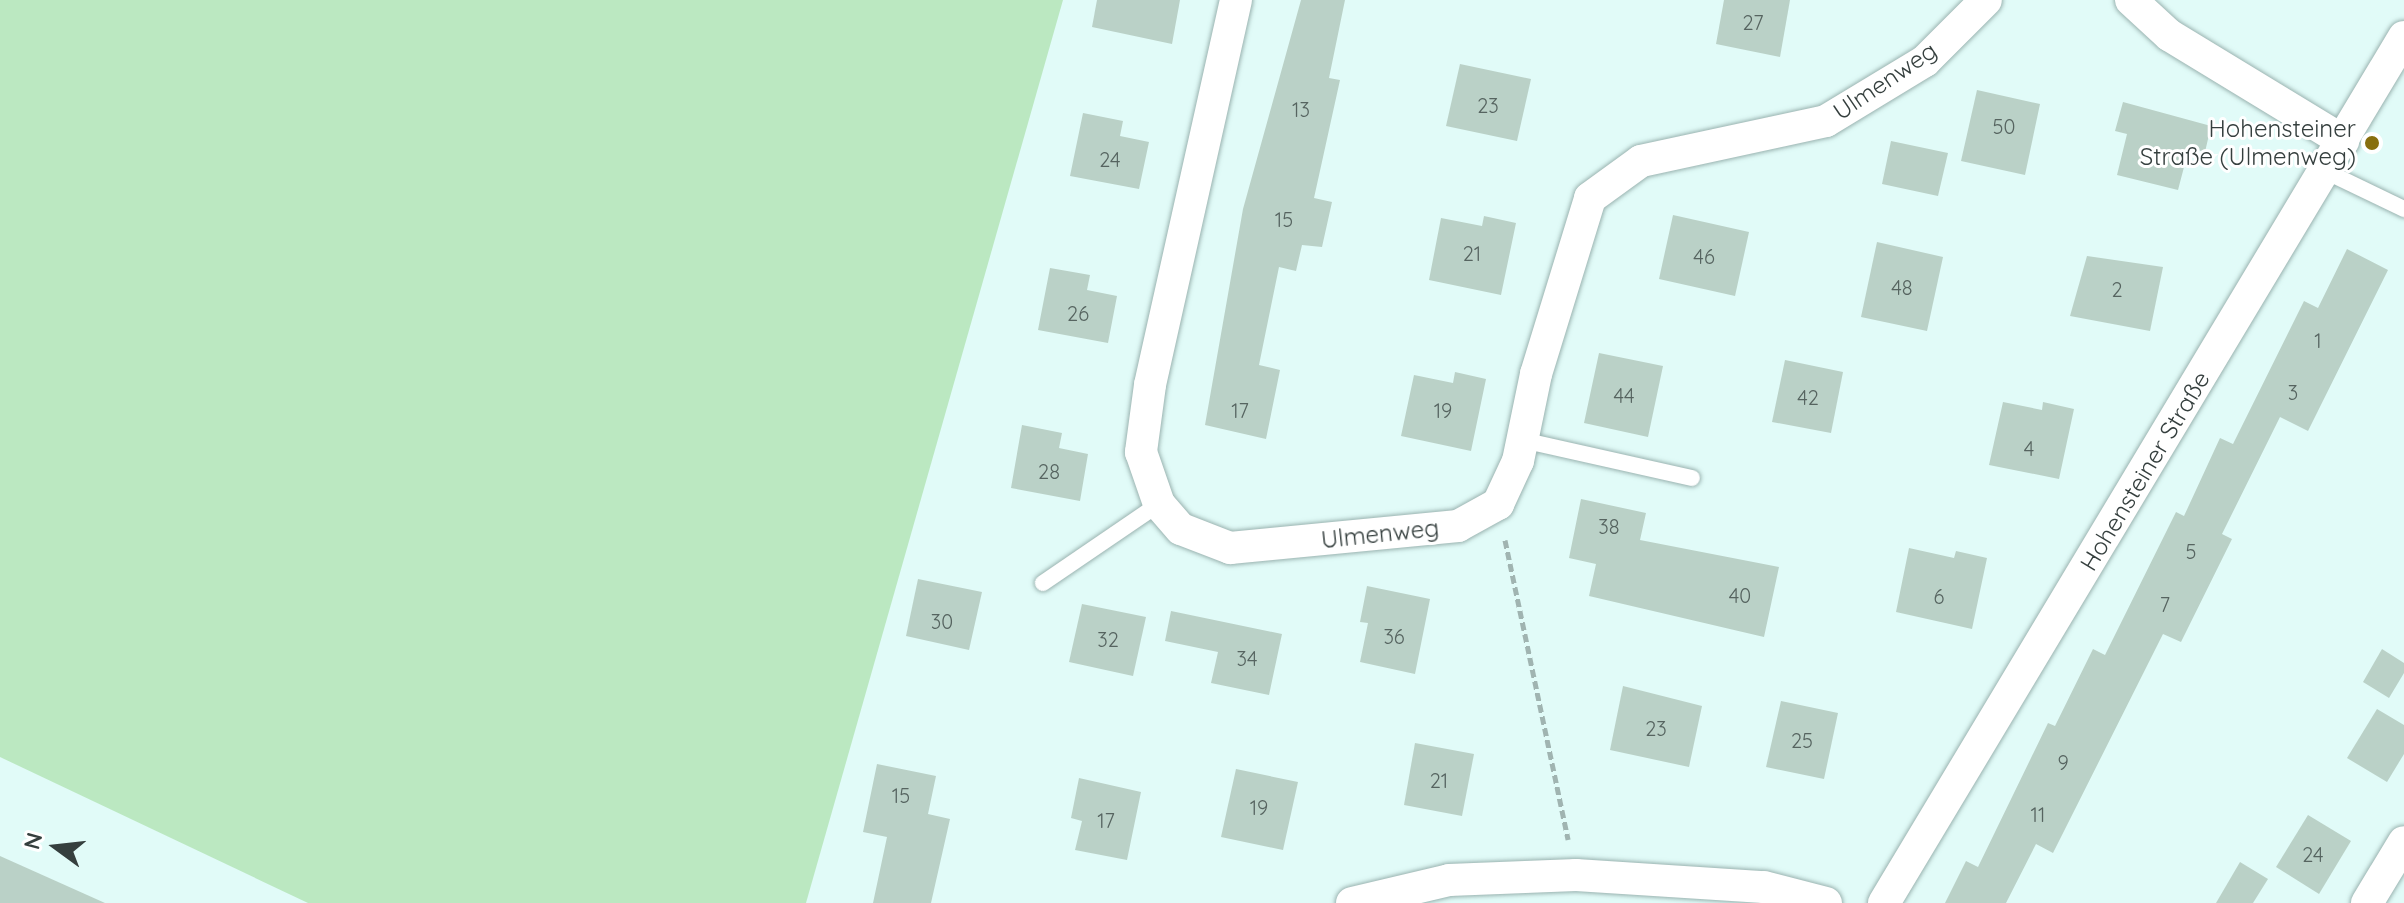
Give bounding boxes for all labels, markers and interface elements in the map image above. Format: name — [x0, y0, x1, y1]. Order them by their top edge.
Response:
house number: 27 — [1743, 10, 1763, 34]
street label: Ulmenweg — [1828, 36, 1942, 126]
house number: 23 — [1477, 93, 1499, 117]
house number: 13 — [1292, 97, 1310, 121]
house number: 50 — [1993, 114, 2015, 138]
place label: Hohensteiner Straße (Ulmenweg) — [2140, 115, 2356, 171]
marker: Hohensteiner Straße (Ulmenweg) — [2363, 134, 2381, 152]
house number: 24 — [1099, 147, 1121, 171]
house number: 15 — [1275, 207, 1293, 231]
house number: 21 — [1463, 241, 1481, 265]
house number: 46 — [1693, 244, 1715, 268]
house number: 48 — [1891, 275, 1913, 299]
house number: 2 — [2111, 277, 2123, 301]
house number: 26 — [1067, 301, 1089, 325]
house number: 1 — [2314, 328, 2322, 352]
street label: Hohensteiner Straße — [2074, 366, 2216, 576]
house number: 3 — [2288, 380, 2298, 404]
house number: 44 — [1613, 383, 1635, 407]
house number: 42 — [1797, 385, 1819, 409]
house number: 17 — [1231, 398, 1249, 422]
house number: 19 — [1434, 398, 1452, 422]
house number: 4 — [2024, 436, 2034, 460]
house number: 28 — [1038, 459, 1060, 483]
street label: Ulmenweg — [1320, 513, 1440, 555]
house number: 38 — [1598, 514, 1620, 538]
house number: 5 — [2186, 539, 2196, 563]
house number: 40 — [1729, 583, 1751, 607]
house number: 6 — [1934, 584, 1944, 608]
house number: 7 — [2160, 592, 2170, 616]
house number: 30 — [931, 609, 953, 633]
house number: 36 — [1383, 624, 1405, 648]
house number: 32 — [1097, 627, 1119, 651]
house number: 34 — [1236, 646, 1258, 670]
house number: 23 — [1645, 716, 1667, 740]
house number: 25 — [1791, 728, 1813, 752]
house number: 9 — [2057, 750, 2069, 774]
house number: 21 — [1430, 768, 1448, 792]
house number: 15 — [892, 783, 910, 807]
house number: 19 — [1250, 795, 1268, 819]
house number: 11 — [2031, 802, 2045, 826]
north arrow — [16, 807, 96, 887]
house number: 17 — [1097, 808, 1115, 832]
text: N — [17, 829, 48, 852]
house number: 24 — [2302, 842, 2324, 866]

